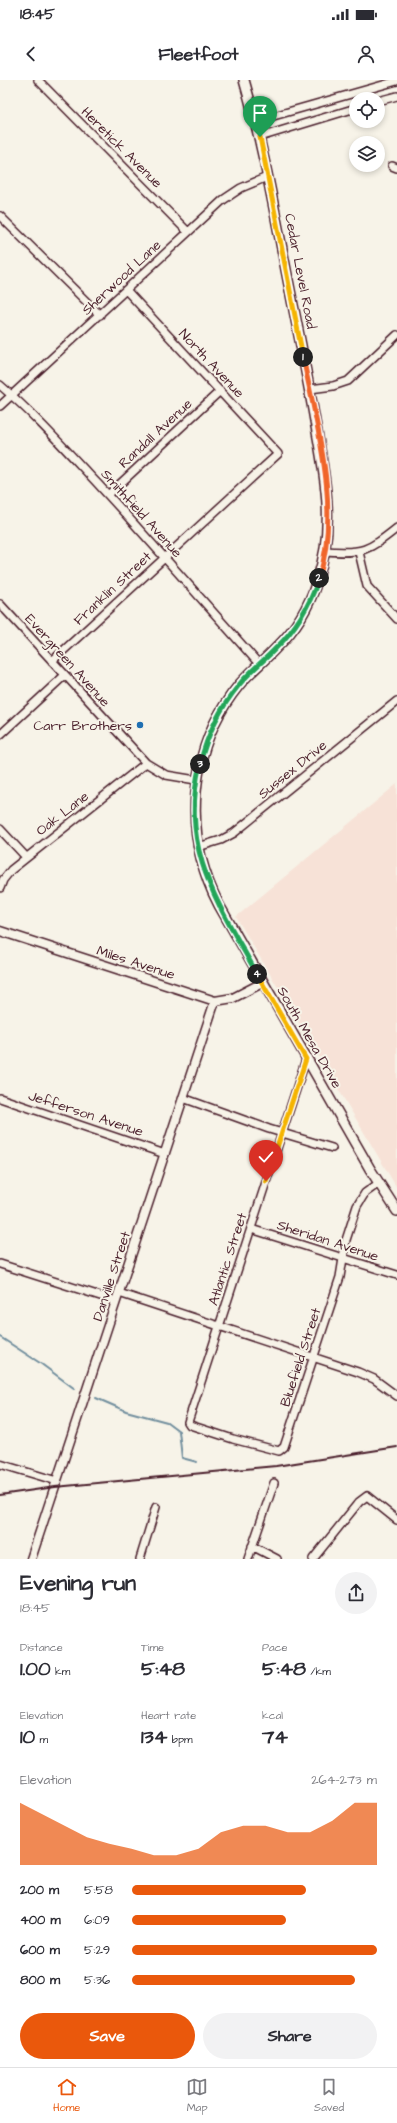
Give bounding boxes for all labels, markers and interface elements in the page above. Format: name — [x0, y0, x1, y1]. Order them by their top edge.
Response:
text: 18:45 — [20, 4, 55, 25]
text: Fleetfoot — [158, 42, 239, 67]
icon: back — [20, 43, 42, 65]
icon: person — [355, 43, 377, 65]
map controls — [349, 92, 385, 172]
button: locate — [349, 92, 385, 128]
pin — [243, 96, 277, 137]
icon: arrive — [249, 102, 271, 124]
street label: Heretick Avenue — [76, 103, 167, 193]
button: layers — [349, 136, 385, 172]
street label: Cedar Level Road — [279, 212, 321, 331]
street label: Sherwood Lane — [77, 235, 166, 320]
street label: North Avenue — [174, 325, 249, 403]
pin: 1 — [293, 347, 313, 367]
text: 1 — [302, 349, 304, 364]
street label: Randall Avenue — [115, 394, 197, 473]
street label: Smithfield Avenue — [96, 465, 187, 563]
street label: Franklin Street — [69, 547, 156, 630]
pin: 2 — [309, 568, 329, 588]
text: 2 — [316, 570, 322, 585]
street label: Evergreen Avenue — [20, 610, 115, 712]
place label: Carr Brothers — [33, 716, 132, 736]
marker: Carr Brothers — [135, 720, 145, 730]
street label: Sussex Drive — [254, 735, 332, 804]
pin: 3 — [190, 754, 210, 774]
text: 3 — [197, 756, 203, 771]
street label: Oak Lane — [32, 787, 94, 841]
street label: Miles Avenue — [94, 941, 178, 985]
pin: 4 — [247, 964, 267, 984]
text: 4 — [253, 966, 261, 981]
street label: South Mesa Drive — [272, 983, 347, 1093]
street label: Jefferson Avenue — [26, 1086, 146, 1142]
pin — [249, 1140, 283, 1181]
icon: check — [255, 1146, 277, 1168]
street label: Atlantic Street — [204, 1210, 252, 1308]
street label: Sheridan Avenue — [274, 1215, 381, 1267]
street label: Danville Street — [88, 1229, 136, 1324]
street label: Bluefield Street — [276, 1305, 326, 1409]
text: Evening run — [20, 1568, 136, 1599]
button: share — [335, 1572, 377, 1614]
text: 18:45 — [20, 1599, 50, 1617]
text: Distance — [20, 1640, 63, 1655]
text: Time — [141, 1640, 164, 1655]
text: Pace — [262, 1640, 288, 1655]
text: 1.00 — [20, 1655, 51, 1683]
text: 5:48 — [141, 1655, 185, 1683]
text: 5:48 — [262, 1655, 306, 1683]
text: km — [51, 1664, 70, 1679]
text: /km — [306, 1664, 331, 1679]
text: Elevation — [20, 1708, 63, 1723]
text: Heart rate — [141, 1708, 196, 1723]
text: kcal — [262, 1708, 283, 1723]
text: 10 — [20, 1723, 35, 1751]
text: 134 — [141, 1723, 167, 1751]
text: 74 — [262, 1723, 288, 1751]
text: m — [35, 1732, 48, 1747]
text: bpm — [167, 1732, 193, 1747]
text: Elevation — [20, 1771, 71, 1789]
text: 264–273 m — [311, 1771, 377, 1789]
text: 200 m — [20, 1881, 59, 1899]
text: 5:58 — [84, 1881, 113, 1899]
text: 400 m — [20, 1911, 61, 1929]
text: 6:09 — [84, 1911, 110, 1929]
text: 600 m — [20, 1941, 60, 1959]
text: 5:29 — [84, 1941, 110, 1959]
text: 800 m — [20, 1971, 60, 1989]
text: 5:36 — [84, 1971, 110, 1989]
button: Save — [20, 2013, 195, 2059]
button: Share — [203, 2013, 377, 2059]
tab: Home — [53, 2076, 80, 2115]
tab: Map — [186, 2076, 208, 2115]
tab: Saved — [314, 2076, 344, 2115]

